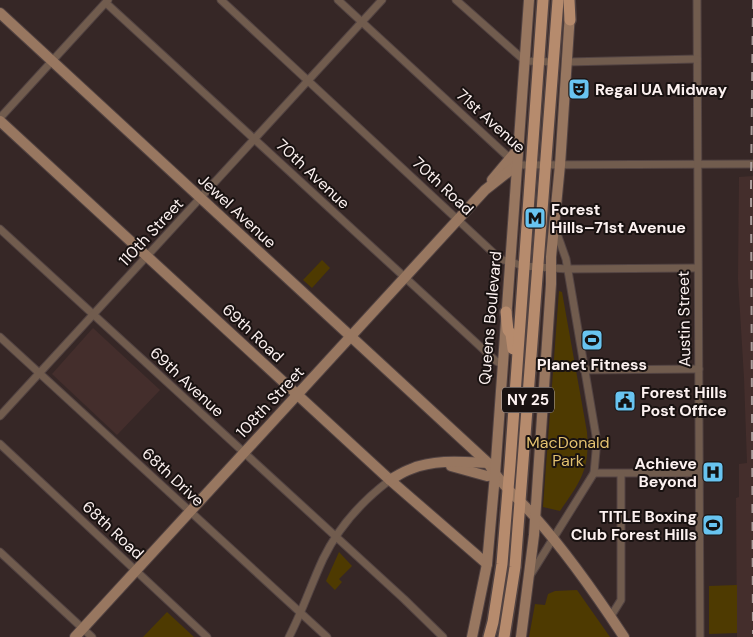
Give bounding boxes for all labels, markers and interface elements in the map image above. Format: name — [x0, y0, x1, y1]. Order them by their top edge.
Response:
theatre icon: Regal UA Midway — [567, 77, 591, 101]
place label: Regal UA Midway — [595, 79, 727, 100]
street label: 71st Avenue — [452, 84, 530, 158]
street label: 70th Avenue — [272, 134, 354, 214]
street label: 70th Road — [408, 152, 478, 220]
street label: Jewel Avenue — [193, 169, 281, 253]
street label: 110th Street — [114, 193, 188, 271]
place label: Forest Hills–71st Avenue — [551, 199, 686, 238]
metro station icon: Forest Hills–71st Avenue — [523, 206, 547, 230]
street label: Queens Boulevard — [474, 250, 506, 386]
street label: Austin Street — [673, 271, 695, 367]
street label: 69th Road — [218, 299, 288, 367]
sports icon: Planet Fitness — [580, 328, 604, 352]
street label: 69th Avenue — [146, 342, 228, 422]
place label: Planet Fitness — [537, 354, 647, 375]
street label: 108th Street — [231, 362, 309, 442]
place label: Forest Hills Post Office — [641, 382, 727, 421]
road number: NY 25 — [502, 388, 554, 412]
public building icon: Forest Hills Post Office — [613, 389, 637, 413]
park label: MacDonald Park — [526, 432, 610, 471]
street label: 68th Drive — [138, 443, 208, 511]
place label: Achieve Beyond — [634, 453, 697, 492]
hospital icon: Achieve Beyond — [701, 460, 725, 484]
street label: 68th Road — [78, 496, 148, 564]
place label: TITLE Boxing Club Forest Hills — [571, 506, 697, 545]
sports icon: TITLE Boxing Club Forest Hills — [701, 513, 725, 537]

